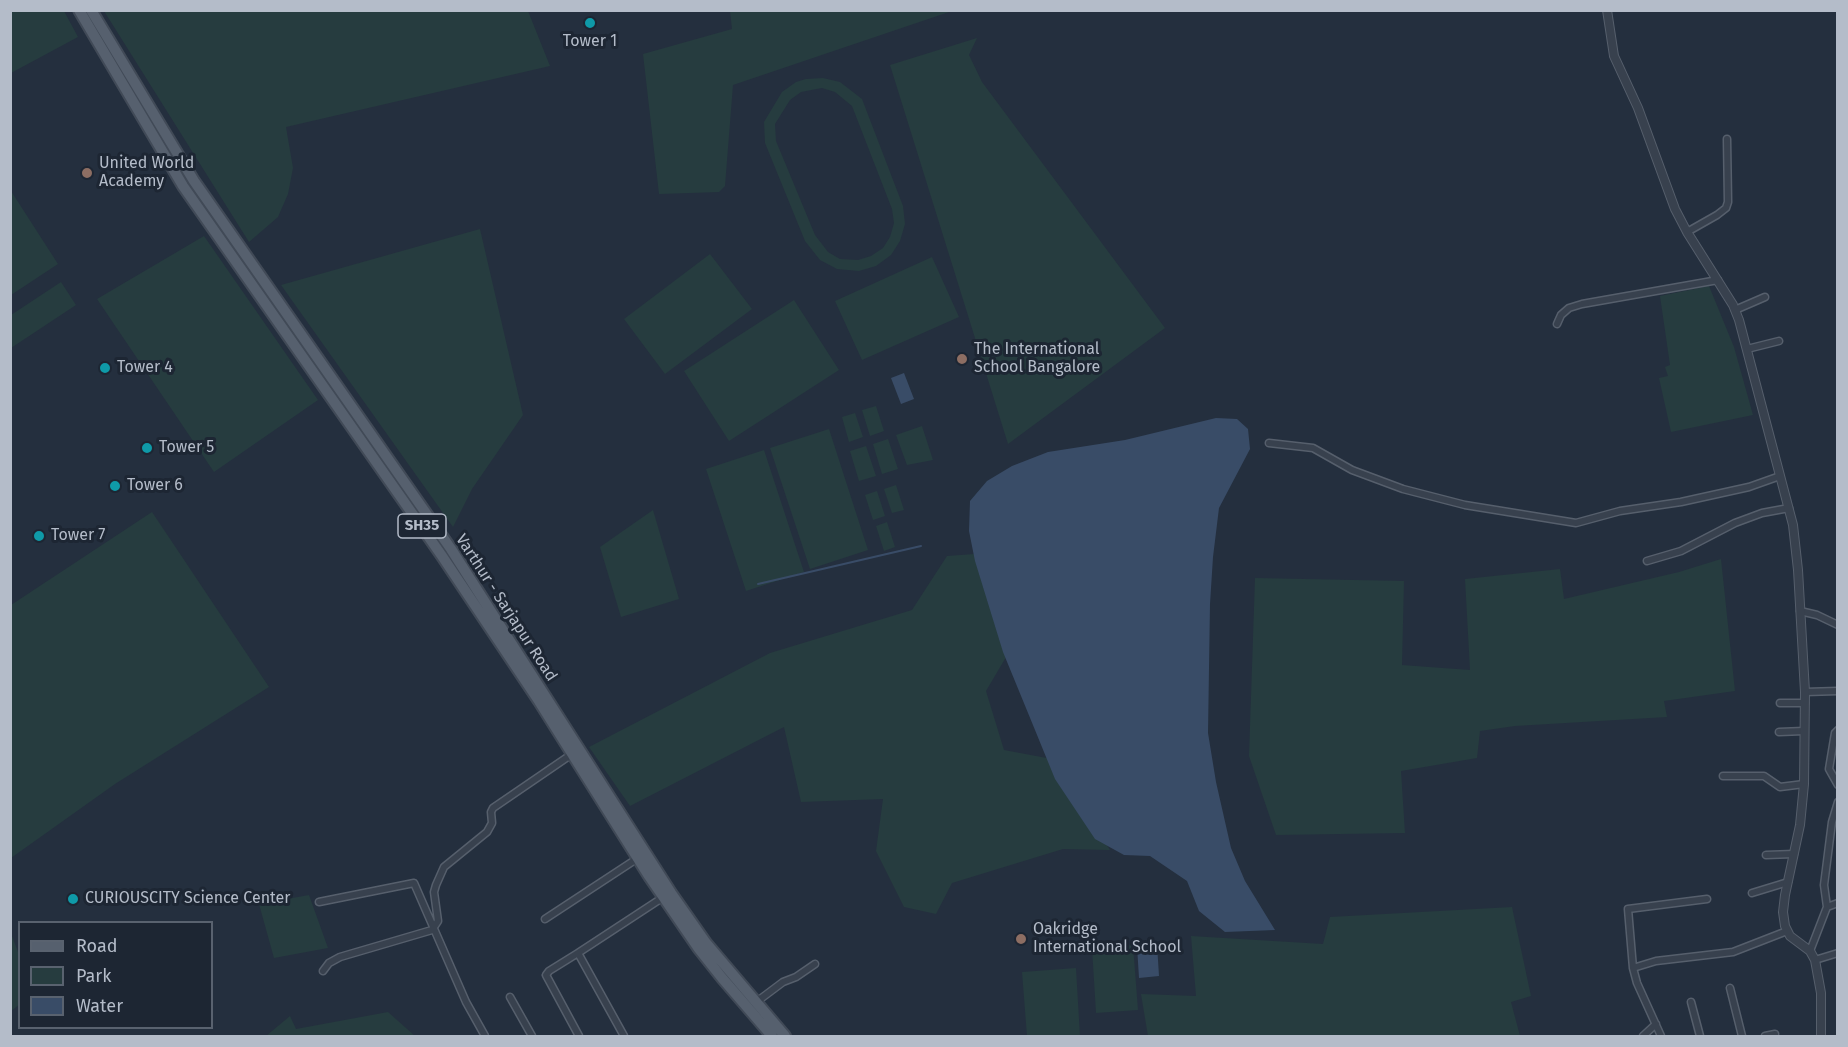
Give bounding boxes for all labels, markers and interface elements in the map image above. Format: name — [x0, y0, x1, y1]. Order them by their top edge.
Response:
marker: Tower 1 — [583, 16, 597, 30]
place label: Tower 1 — [563, 32, 617, 52]
place label: United World Academy — [99, 154, 194, 192]
marker: United World Academy — [80, 166, 94, 180]
place label: The International School Bangalore — [974, 340, 1100, 378]
marker: The International School Bangalore — [955, 352, 969, 366]
place label: Tower 4 — [117, 358, 173, 378]
marker: Tower 4 — [98, 361, 112, 375]
place label: Tower 5 — [159, 438, 214, 458]
marker: Tower 5 — [140, 441, 154, 455]
place label: Tower 6 — [127, 476, 183, 496]
marker: Tower 6 — [108, 479, 122, 493]
road number: SH35 — [398, 514, 446, 538]
place label: Tower 7 — [51, 526, 105, 546]
marker: Tower 7 — [32, 529, 46, 543]
street label: Varthur - Sarjapur Road — [451, 531, 561, 685]
place label: CURIOUSCITY Science Center — [85, 889, 290, 909]
marker: CURIOUSCITY Science Center — [66, 892, 80, 906]
place label: Oakridge International School — [1033, 920, 1181, 958]
legend — [18, 921, 213, 1029]
marker: Oakridge International School — [1014, 932, 1028, 946]
text: Road — [76, 935, 118, 957]
text: Park — [76, 965, 111, 987]
text: Water — [76, 995, 123, 1017]

